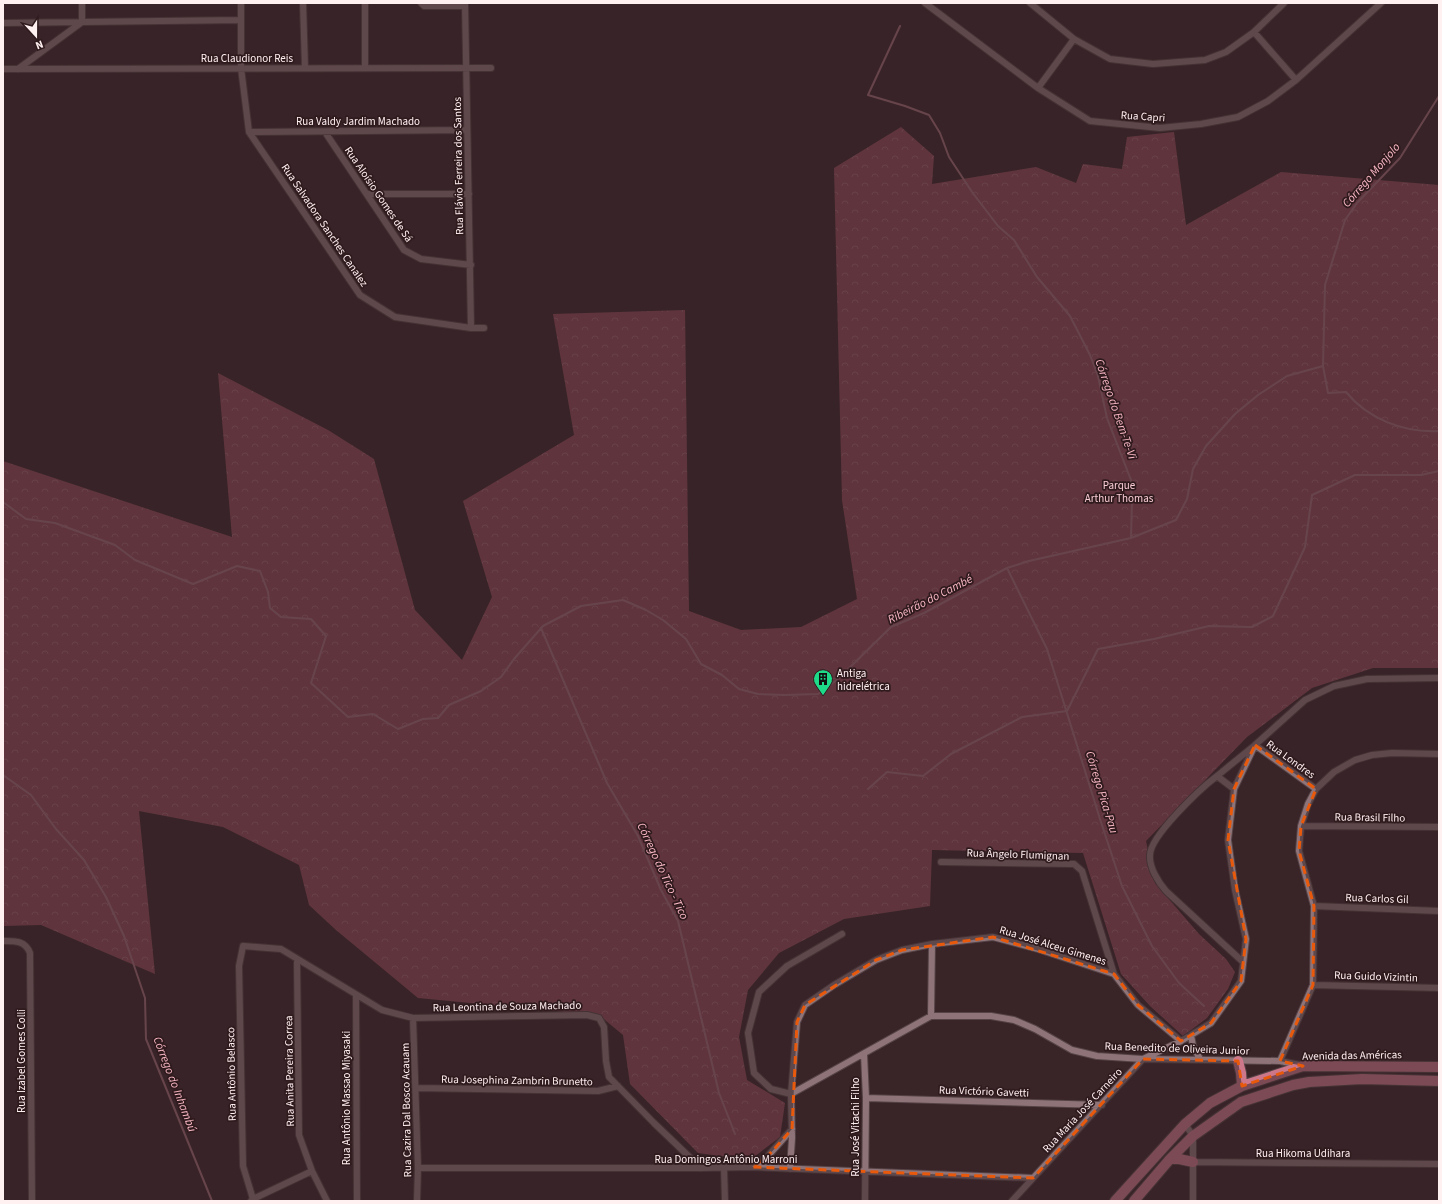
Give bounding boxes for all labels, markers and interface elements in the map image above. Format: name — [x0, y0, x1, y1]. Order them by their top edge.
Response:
north arrow — [16, 16, 56, 56]
text: N — [33, 37, 46, 53]
street label: Rua Claudionor Reis — [201, 51, 294, 66]
street label: Rua Flávio Ferreira dos Santos — [450, 97, 467, 235]
street label: Rua Capri — [1120, 107, 1166, 126]
street label: Rua Valdy Jardim Machado — [296, 114, 420, 129]
water label: Córrego Monjolo — [1339, 139, 1404, 211]
street label: Rua Aloísio Gomes de Sá — [341, 144, 416, 245]
street label: Rua Salvadora Sanches Canalez — [278, 161, 372, 290]
water label: Córrego do Bem-Te-Vi — [1090, 357, 1141, 462]
park label: Parque Arthur Thomas — [1085, 478, 1154, 506]
water label: Ribeirão do Cambé — [885, 571, 976, 628]
place label: Antiga hidrelétrica — [837, 666, 890, 694]
building icon: Antiga hidrelétrica — [812, 668, 834, 696]
street label: Rua Londres — [1263, 737, 1319, 782]
water label: Córrego Pica-Pau — [1081, 749, 1122, 835]
street label: Rua Brasil Filho — [1334, 809, 1406, 826]
water label: Córrego do Tico - Tico — [633, 820, 693, 923]
street label: Rua Ângelo Flumignan — [966, 845, 1070, 864]
street label: Rua Carlos Gil — [1345, 890, 1409, 907]
street label: Rua José Alceu Gimenes — [998, 922, 1108, 969]
street label: Rua Guido Vizintin — [1334, 968, 1418, 985]
street label: Rua Leontina de Souza Machado — [433, 998, 582, 1015]
street label: Rua Izabel Gomes Colli — [14, 1009, 29, 1113]
street label: Rua Anita Pereira Correa — [281, 1015, 298, 1127]
street label: Rua Antônio Belasco — [223, 1027, 240, 1121]
street label: Rua Antônio Massao Miyasaki — [339, 1031, 354, 1165]
water label: Córrego do Inhambú — [149, 1034, 201, 1134]
street label: Rua Benedito de Oliveira Junior — [1104, 1038, 1250, 1059]
street label: Rua Cazira Dal Bosco Acauam — [398, 1042, 415, 1178]
street label: Avenida das Américas — [1302, 1047, 1402, 1064]
street label: Rua Maria José Carneiro — [1039, 1065, 1126, 1156]
street label: Rua Josephina Zambrin Brunetto — [441, 1072, 593, 1089]
street label: Rua José Vitachi Filho — [848, 1077, 863, 1177]
street label: Rua Victório Gavetti — [939, 1082, 1029, 1101]
street label: Rua Hikoma Udihara — [1256, 1146, 1350, 1161]
street label: Rua Domingos Antônio Marroni — [655, 1152, 797, 1167]

